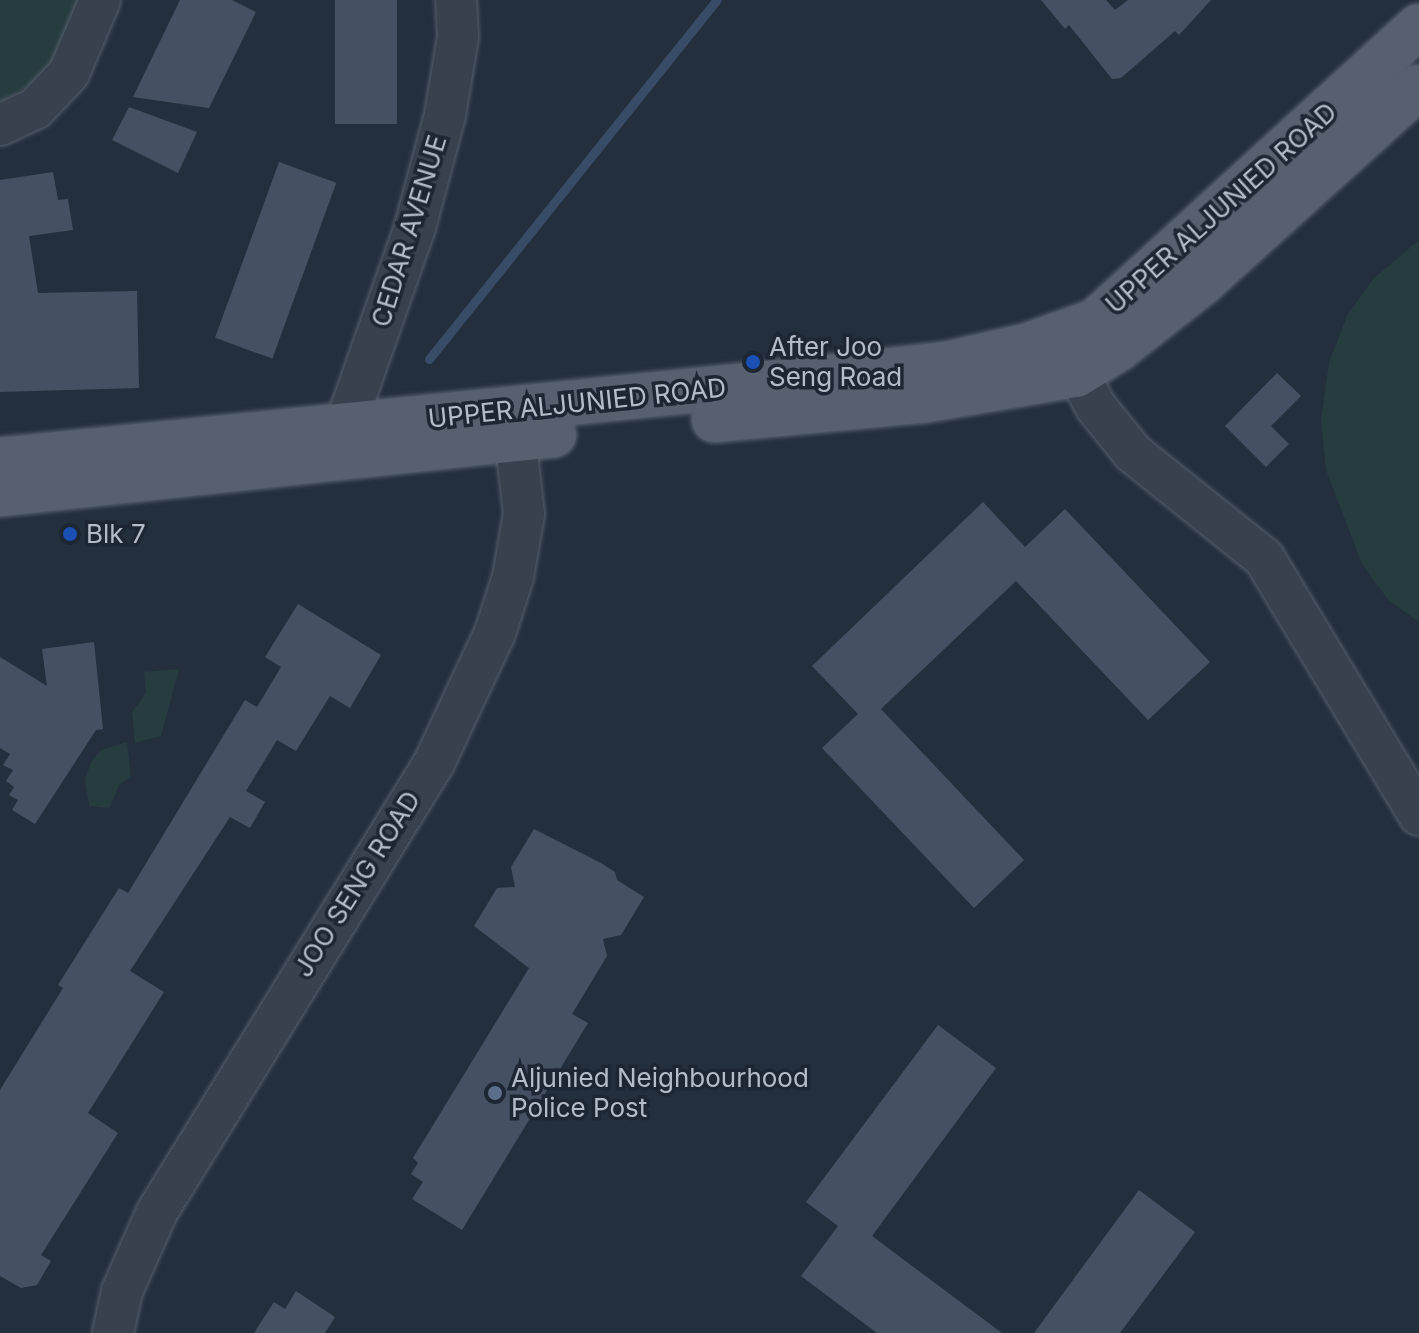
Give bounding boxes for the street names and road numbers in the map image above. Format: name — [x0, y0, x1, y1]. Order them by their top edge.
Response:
street label: UPPER ALJUNIED ROAD — [1099, 96, 1343, 320]
street label: CEDAR AVENUE — [365, 131, 453, 331]
street label: UPPER ALJUNIED ROAD — [426, 372, 728, 434]
street label: JOO SENG ROAD — [287, 785, 427, 983]

